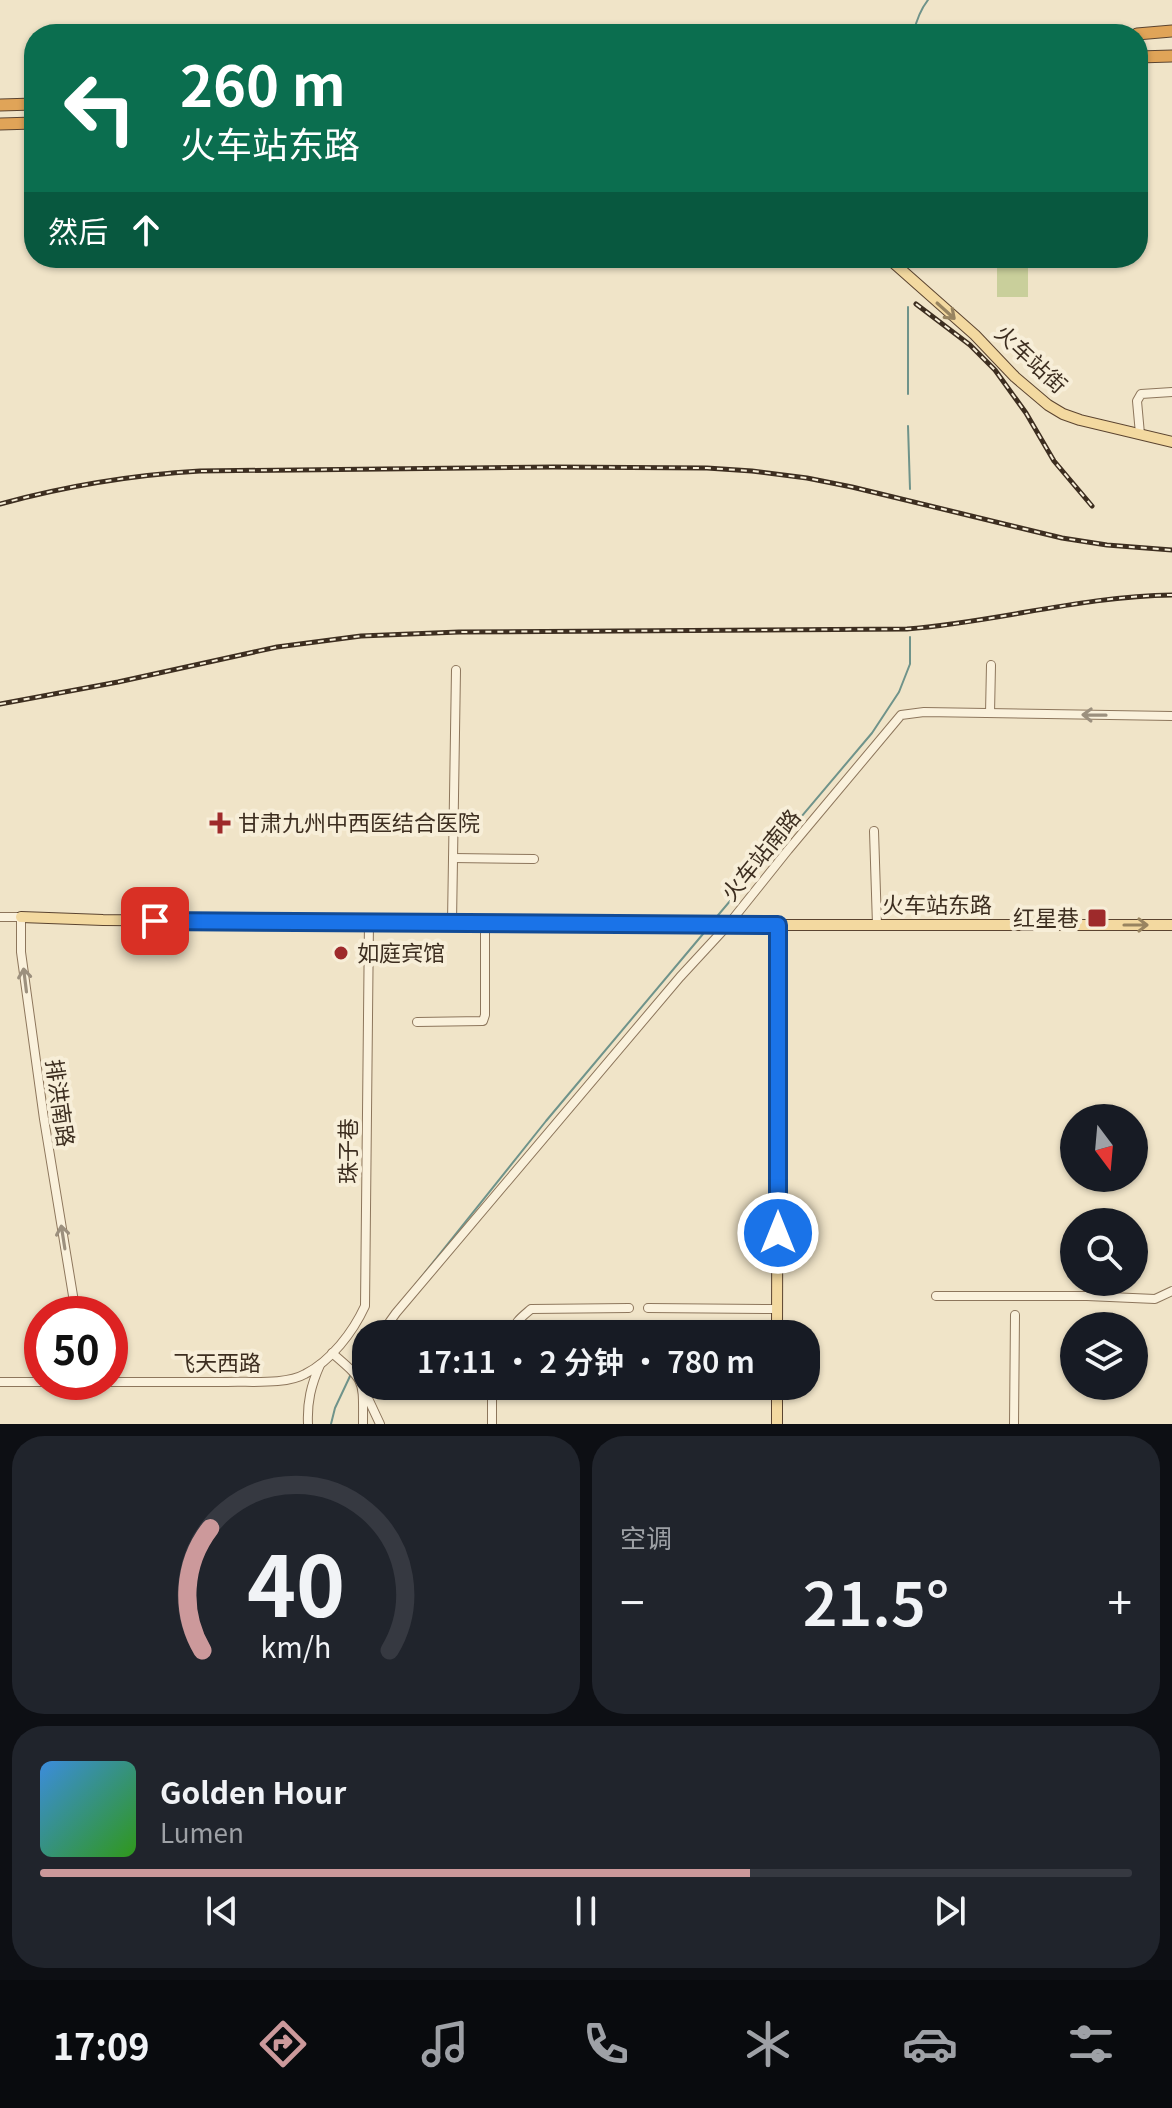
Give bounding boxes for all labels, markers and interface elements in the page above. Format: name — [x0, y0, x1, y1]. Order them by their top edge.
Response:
text: 260 m — [180, 41, 346, 122]
icon: left — [48, 56, 152, 160]
text: 火车站东路 — [180, 116, 360, 168]
text: 然后 — [48, 208, 108, 252]
icon: ahead — [124, 208, 168, 252]
one-way arrow — [935, 301, 955, 319]
street label: 火车站街 — [989, 316, 1075, 399]
one-way arrow — [1081, 707, 1108, 723]
street label: 火车站南路 — [712, 801, 806, 907]
place label: 甘肃九州中西医结合医院 — [238, 805, 480, 837]
marker: 甘肃九州中西医结合医院 — [209, 812, 231, 834]
pin — [121, 887, 189, 955]
street label: 火车站东路 — [882, 887, 992, 919]
icon: arrive — [133, 899, 177, 943]
place label: 红星巷 — [1013, 900, 1079, 932]
marker: 红星巷 — [1086, 907, 1108, 929]
one-way arrow — [1122, 917, 1149, 933]
place label: 如庭宾馆 — [357, 935, 445, 967]
marker: 如庭宾馆 — [332, 944, 350, 962]
one-way arrow — [17, 968, 32, 993]
street label: 排洪南路 — [40, 1057, 84, 1149]
north arrow — [1060, 1104, 1148, 1192]
map controls — [1060, 1104, 1148, 1400]
street label: 珠子巷 — [330, 1118, 362, 1184]
position arrow — [736, 1191, 820, 1275]
button: search — [1060, 1208, 1148, 1296]
one-way arrow — [55, 1225, 70, 1250]
speed limit sign: 50 — [24, 1296, 128, 1400]
button: layers — [1060, 1312, 1148, 1400]
text: 17:11 · 2 分钟 · 780 m — [417, 1338, 755, 1382]
street label: 飞天西路 — [173, 1345, 261, 1377]
text: 空调 — [620, 1518, 672, 1555]
text: 40 — [247, 1520, 345, 1641]
text: 21.5° — [803, 1556, 949, 1643]
text: − — [620, 1568, 644, 1632]
text: + — [1108, 1568, 1132, 1632]
text: km/h — [261, 1625, 331, 1666]
text: Golden Hour — [160, 1769, 346, 1813]
text: Lumen — [160, 1813, 244, 1850]
icon: previous — [200, 1889, 244, 1933]
icon: pause — [564, 1889, 608, 1933]
icon: next — [928, 1889, 972, 1933]
icon: directions — [255, 2016, 311, 2072]
icon: music — [417, 2016, 473, 2072]
icon: phone — [578, 2016, 634, 2072]
icon: climate — [740, 2016, 796, 2072]
icon: car — [902, 2016, 958, 2072]
icon: filters — [1063, 2016, 1119, 2072]
text: 17:09 — [53, 2018, 149, 2070]

